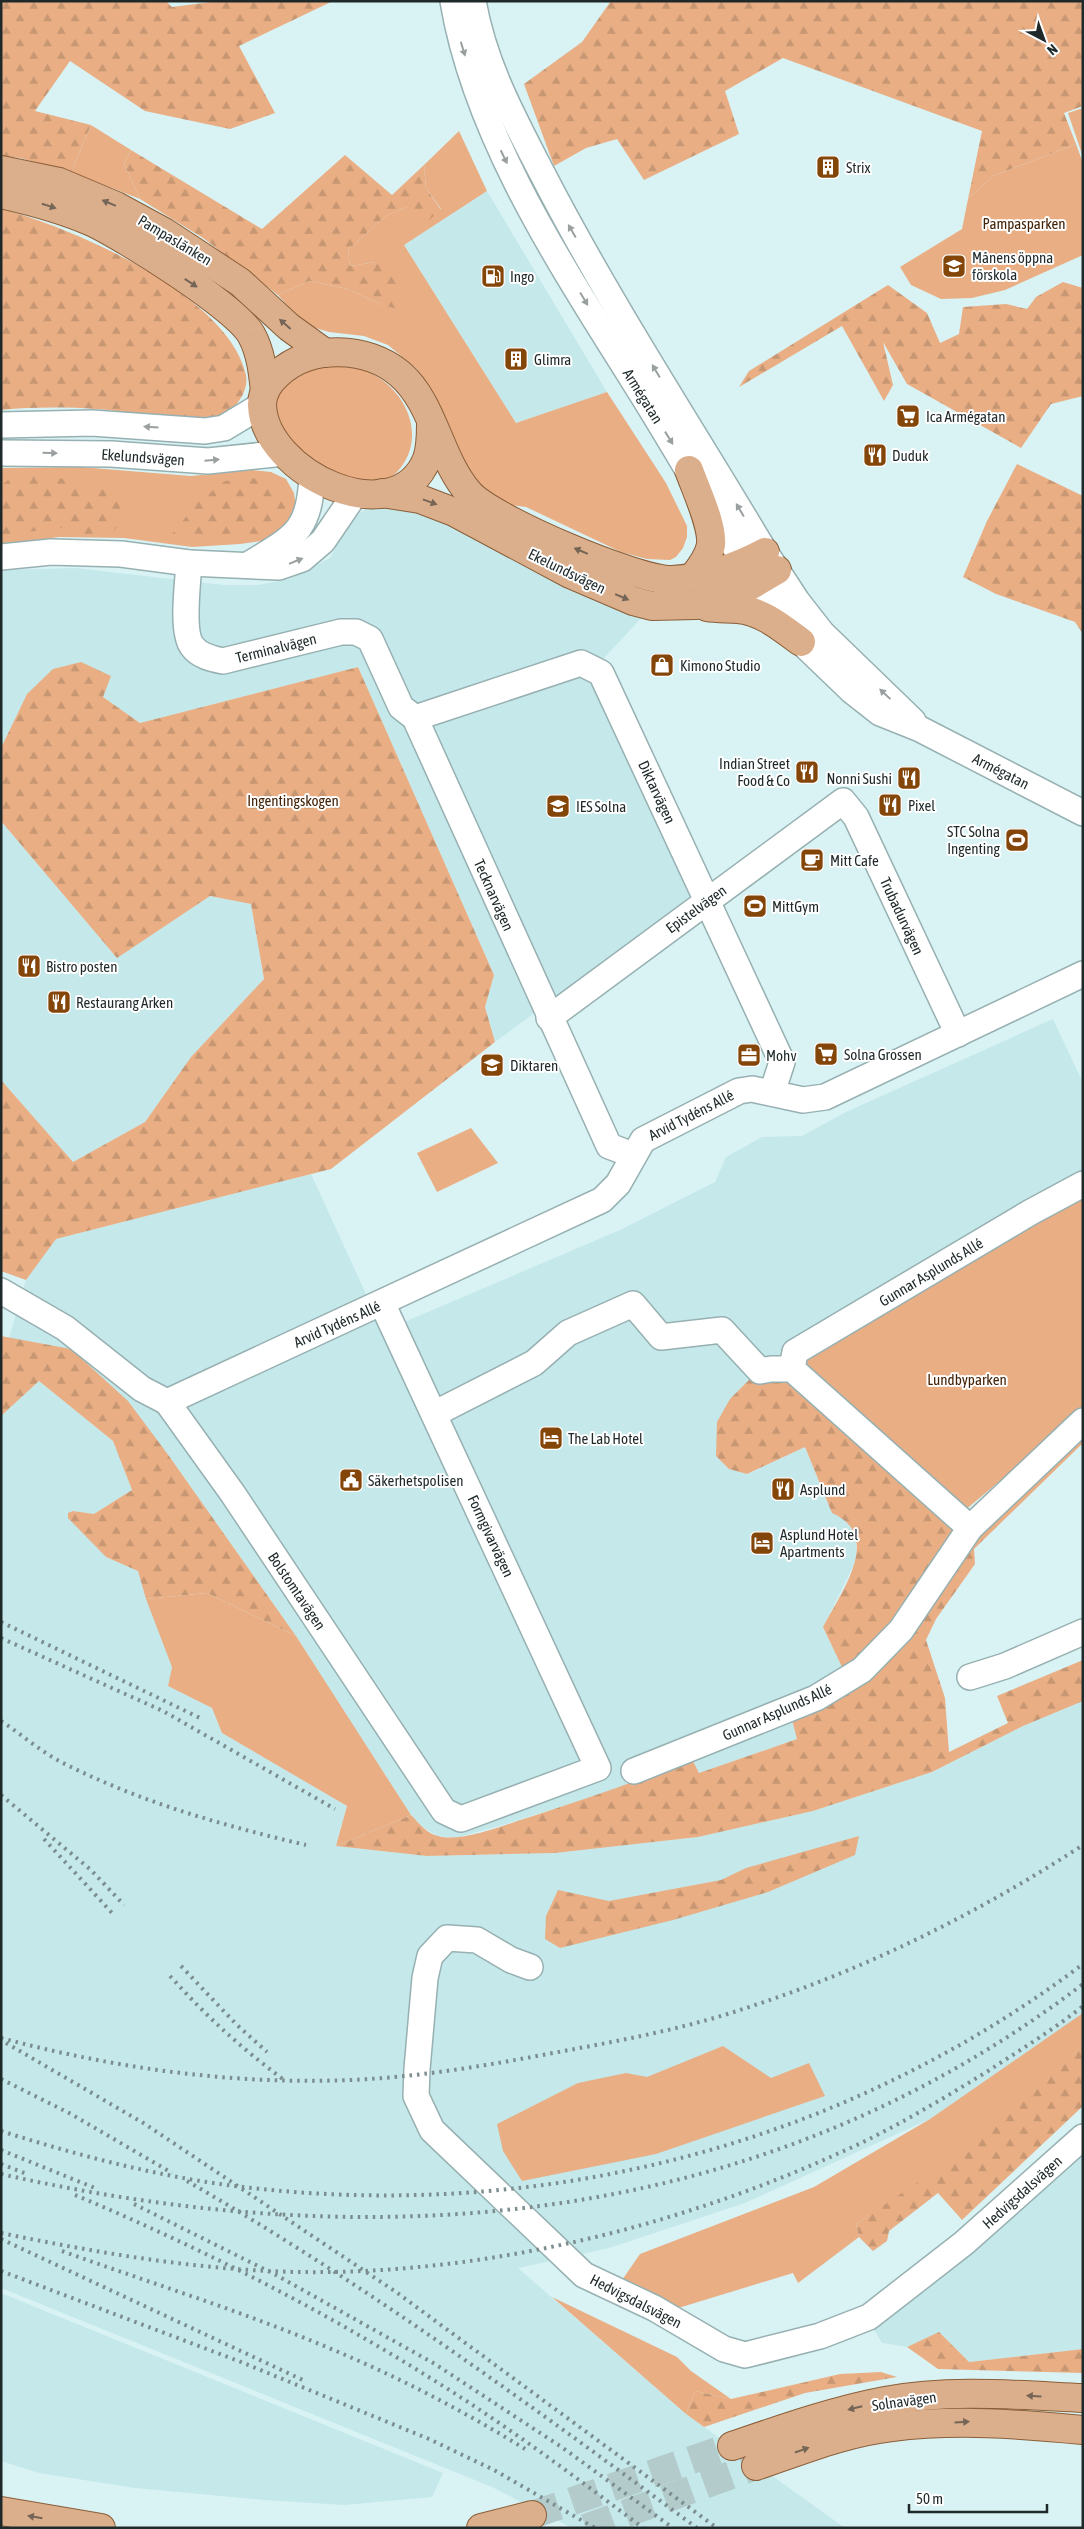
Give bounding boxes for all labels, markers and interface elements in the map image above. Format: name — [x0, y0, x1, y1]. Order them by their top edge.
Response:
north arrow — [1019, 15, 1069, 65]
text: N — [1044, 41, 1061, 59]
one-way arrow — [459, 42, 467, 57]
one-way arrow — [500, 150, 509, 165]
building icon: Strix — [815, 154, 841, 180]
place label: Strix — [846, 159, 871, 176]
one-way arrow — [101, 199, 116, 207]
one-way arrow — [41, 202, 56, 210]
street label: Pampaslänken — [135, 211, 215, 269]
park label: Pampasparken — [982, 215, 1066, 232]
one-way arrow — [568, 225, 577, 238]
place label: Månens öppna förskola — [972, 249, 1053, 283]
school or university icon: Månens öppna förskola — [941, 253, 967, 279]
fuel station icon: Ingo — [480, 263, 506, 289]
place label: Ingo — [510, 268, 534, 285]
one-way arrow — [184, 278, 197, 288]
one-way arrow — [579, 293, 588, 306]
one-way arrow — [280, 318, 292, 330]
building icon: Glimra — [503, 346, 529, 372]
place label: Glimra — [534, 351, 571, 368]
one-way arrow — [652, 364, 661, 377]
street label: Armégatan — [620, 366, 666, 426]
supermarket icon: Ica Armégatan — [895, 403, 921, 429]
place label: Ica Armégatan — [926, 408, 1006, 425]
one-way arrow — [142, 422, 158, 430]
one-way arrow — [664, 431, 674, 444]
restaurant icon: Duduk — [862, 442, 888, 468]
street label: Ekelundsvägen — [101, 446, 185, 468]
place label: Duduk — [892, 447, 929, 464]
one-way arrow — [42, 449, 58, 457]
one-way arrow — [204, 456, 220, 464]
one-way arrow — [422, 499, 437, 507]
one-way arrow — [736, 503, 745, 516]
street label: Ekelundsvägen — [526, 545, 608, 597]
one-way arrow — [574, 547, 588, 555]
one-way arrow — [288, 556, 303, 564]
one-way arrow — [615, 593, 629, 601]
street label: Terminalvägen — [234, 630, 318, 666]
shop icon: Kimono Studio — [649, 652, 675, 678]
place label: Kimono Studio — [680, 657, 761, 674]
one-way arrow — [880, 688, 892, 700]
street label: Armégatan — [970, 750, 1032, 792]
place label: Indian Street Food & Co — [719, 755, 790, 789]
street label: Diktarvägen — [635, 758, 679, 826]
restaurant icon: Indian Street Food & Co — [794, 759, 820, 785]
restaurant icon: Nonni Sushi — [896, 765, 922, 791]
place label: Nonni Sushi — [826, 770, 892, 787]
park label: Ingentingskogen — [247, 792, 339, 809]
restaurant icon: Pixel — [877, 792, 903, 818]
school or university icon: IES Solna — [545, 793, 571, 819]
place label: Pixel — [908, 797, 935, 814]
place label: IES Solna — [576, 798, 626, 815]
place label: STC Solna Ingenting — [947, 823, 1001, 857]
sports icon: STC Solna Ingenting — [1004, 827, 1030, 853]
cafe icon: Mitt Cafe — [799, 847, 825, 873]
place label: Mitt Cafe — [830, 852, 879, 869]
street label: Tecknarvägen — [471, 857, 517, 933]
street label: Trubadurvägen — [877, 875, 927, 957]
street label: Epistelvägen — [663, 881, 729, 937]
sports icon: MittGym — [742, 893, 768, 919]
place label: MittGym — [772, 898, 819, 915]
restaurant icon: Bistro posten — [16, 953, 42, 979]
place label: Bistro posten — [46, 958, 117, 975]
restaurant icon: Restaurang Arken — [46, 989, 72, 1015]
place label: Restaurang Arken — [76, 994, 173, 1011]
supermarket icon: Solna Grossen — [813, 1041, 839, 1067]
office icon: Mohv — [736, 1042, 762, 1068]
place label: Solna Grossen — [844, 1046, 922, 1063]
place label: Mohv — [766, 1047, 797, 1064]
school or university icon: Diktaren — [479, 1052, 505, 1078]
place label: Diktaren — [510, 1057, 558, 1074]
street label: Arvid Tydéns Allé — [646, 1086, 736, 1144]
street label: Gunnar Asplunds Allé — [876, 1234, 986, 1310]
street label: Arvid Tydéns Allé — [291, 1297, 383, 1351]
park label: Lundbyparken — [927, 1371, 1007, 1388]
hotel icon: The Lab Hotel — [538, 1425, 564, 1451]
place label: The Lab Hotel — [568, 1430, 643, 1447]
public building icon: Säkerhetspolisen — [338, 1467, 364, 1493]
place label: Säkerhetspolisen — [368, 1472, 463, 1489]
restaurant icon: Asplund — [770, 1476, 796, 1502]
place label: Asplund — [800, 1481, 845, 1498]
street label: Formgivarvägen — [465, 1492, 517, 1580]
place label: Asplund Hotel Apartments — [780, 1526, 858, 1560]
hotel icon: Asplund Hotel Apartments — [749, 1530, 775, 1556]
street label: Bolstomtavägen — [265, 1549, 329, 1633]
street label: Gunnar Asplunds Allé — [720, 1680, 834, 1744]
street label: Hedvigsdalsvägen — [979, 2152, 1065, 2232]
street label: Hedvigsdalsvägen — [587, 2271, 685, 2331]
street label: Solnavägen — [871, 2388, 937, 2414]
one-way arrow — [1026, 2391, 1042, 2399]
one-way arrow — [848, 2405, 863, 2413]
one-way arrow — [954, 2417, 970, 2425]
one-way arrow — [795, 2446, 810, 2453]
scale bar — [909, 2482, 1046, 2514]
text: 50 m — [916, 2490, 943, 2507]
one-way arrow — [27, 2512, 43, 2520]

